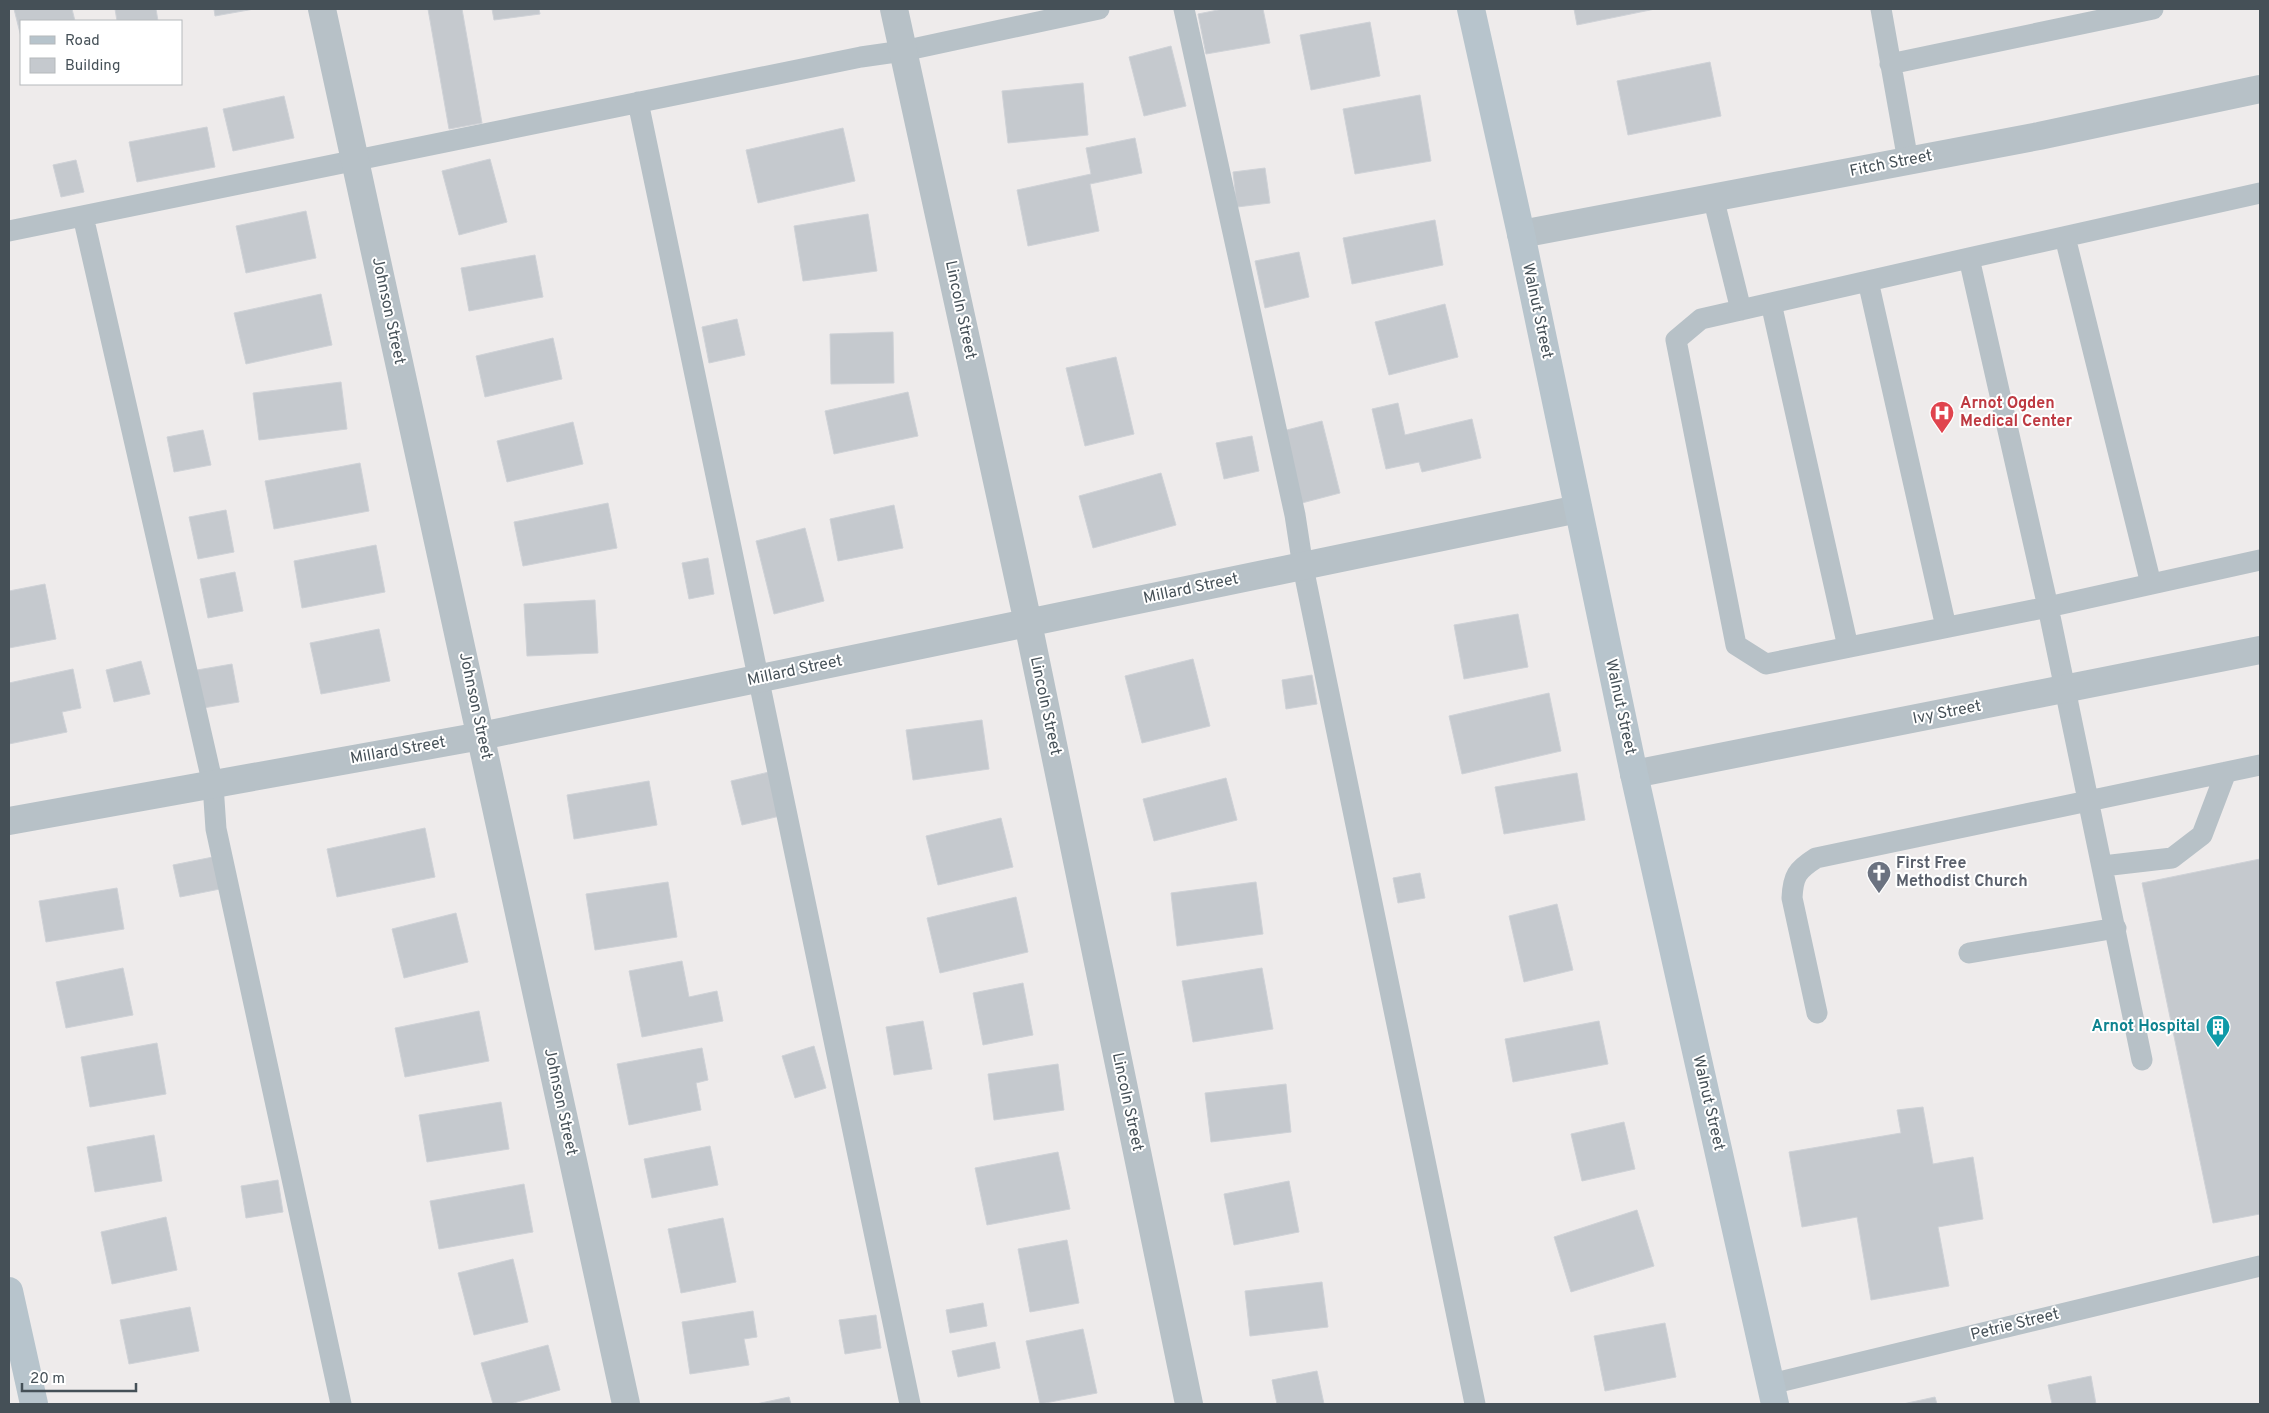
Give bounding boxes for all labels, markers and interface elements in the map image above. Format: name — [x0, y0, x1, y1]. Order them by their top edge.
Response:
legend — [20, 20, 182, 85]
text: Road — [65, 32, 100, 51]
text: Building — [65, 57, 120, 76]
street label: Fitch Street — [1848, 146, 1934, 182]
street label: Johnson Street — [367, 256, 409, 366]
street label: Lincoln Street — [940, 259, 980, 361]
street label: Walnut Street — [1517, 261, 1557, 361]
place label: Arnot Ogden Medical Center — [1960, 394, 2073, 432]
hospital icon: Arnot Ogden Medical Center — [1929, 400, 1955, 434]
street label: Millard Street — [1142, 569, 1240, 609]
street label: Johnson Street — [454, 651, 496, 761]
street label: Millard Street — [746, 651, 844, 691]
street label: Lincoln Street — [1025, 655, 1065, 757]
street label: Walnut Street — [1600, 657, 1640, 757]
street label: Ivy Street — [1911, 697, 1983, 729]
street label: Millard Street — [349, 733, 447, 769]
place label: First Free Methodist Church — [1896, 854, 2028, 892]
church icon: First Free Methodist Church — [1866, 860, 1892, 894]
building icon: Arnot Hospital — [2205, 1014, 2231, 1048]
place label: Arnot Hospital — [2091, 1017, 2200, 1037]
street label: Johnson Street — [539, 1047, 581, 1157]
street label: Lincoln Street — [1107, 1051, 1147, 1153]
street label: Walnut Street — [1687, 1053, 1729, 1153]
street label: Petrie Street — [1969, 1304, 2061, 1346]
scale bar — [22, 1360, 136, 1392]
text: 20 m — [30, 1370, 65, 1389]

